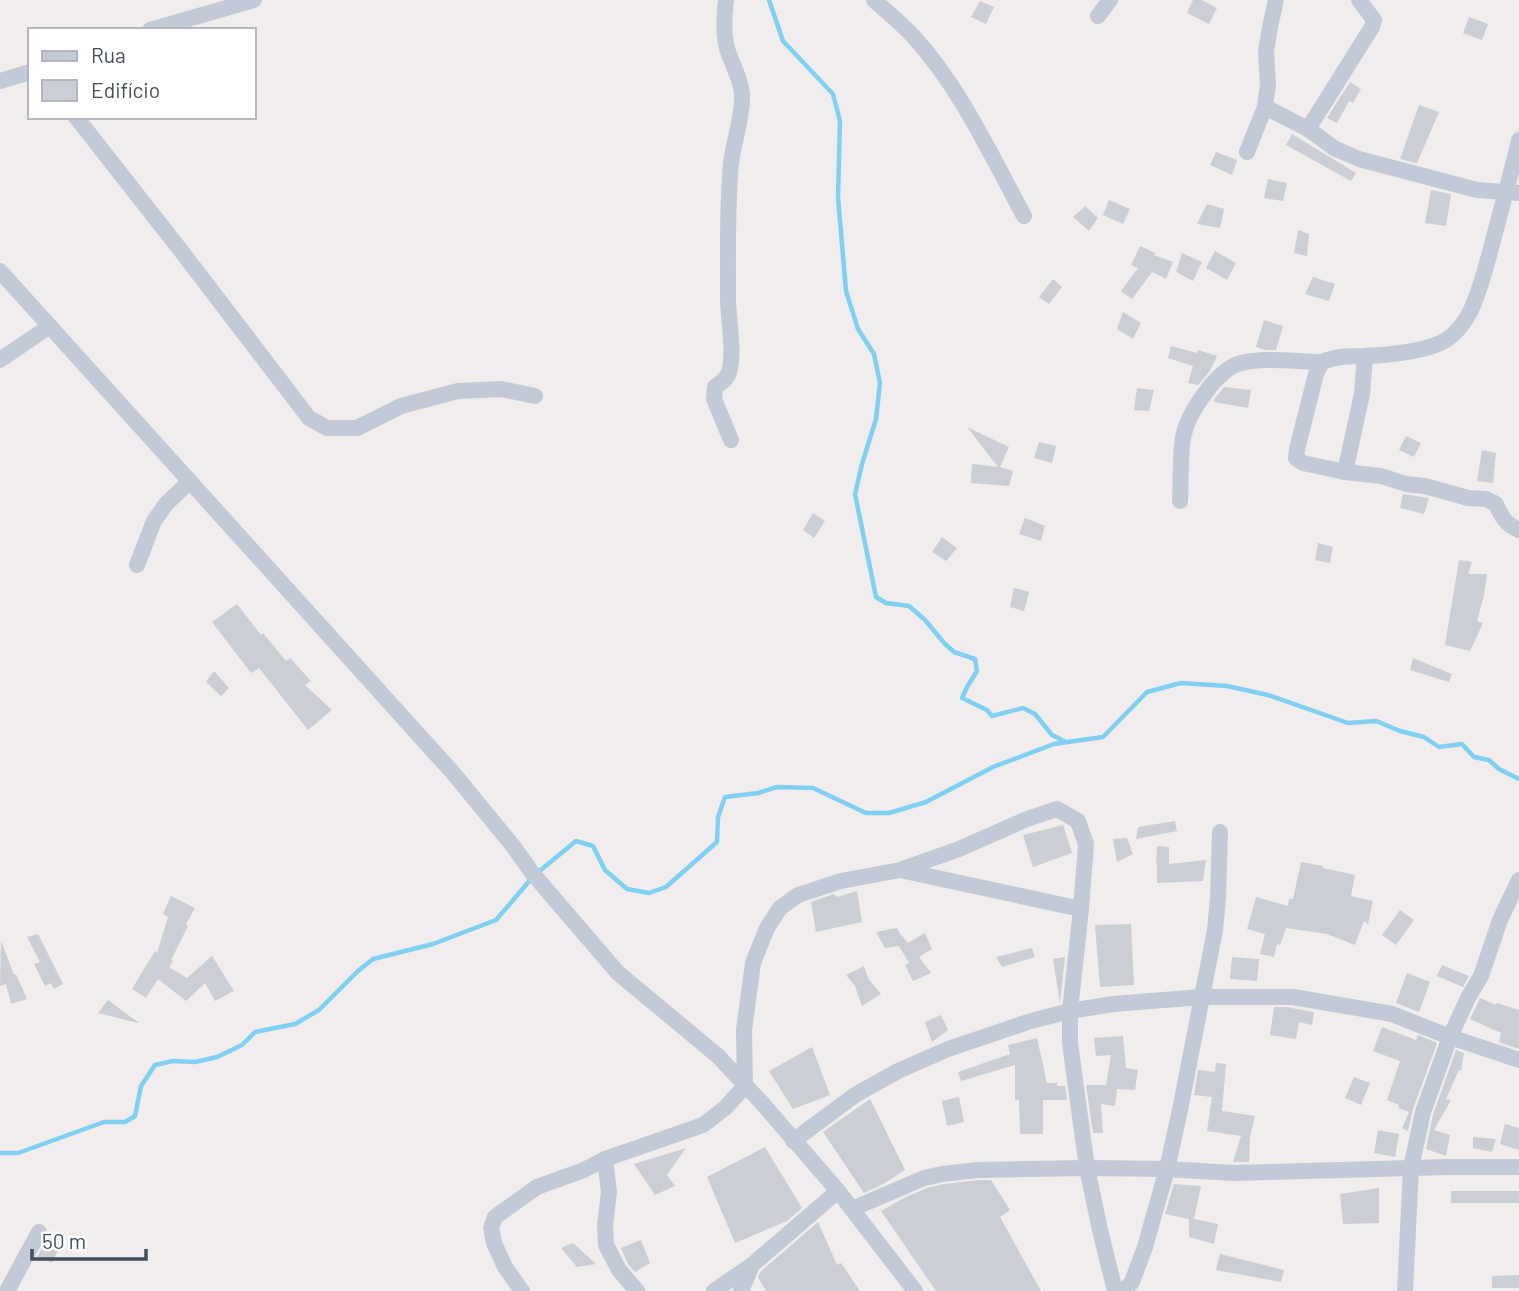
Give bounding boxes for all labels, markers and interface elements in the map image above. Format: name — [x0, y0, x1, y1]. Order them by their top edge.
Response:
legend — [28, 28, 256, 119]
text: Rua — [91, 42, 126, 67]
text: Edifício — [91, 77, 160, 102]
scale bar — [32, 1218, 145, 1262]
text: 50 m — [42, 1228, 86, 1253]

